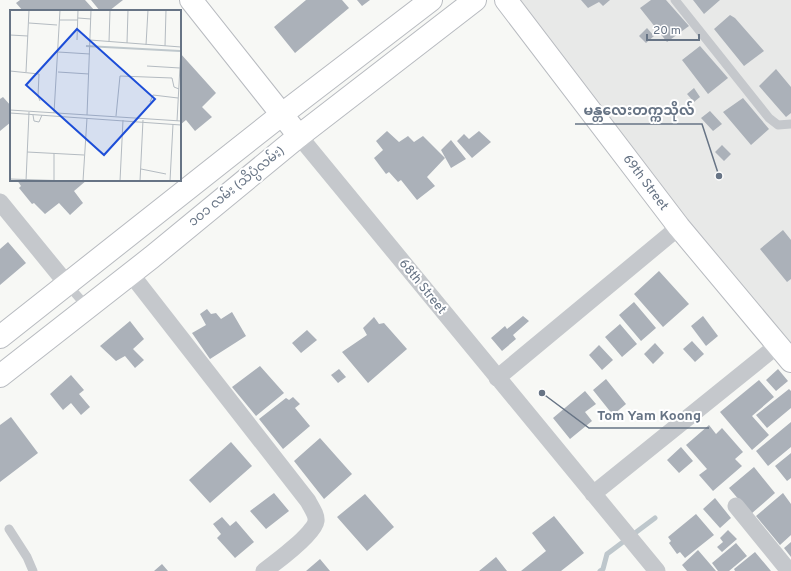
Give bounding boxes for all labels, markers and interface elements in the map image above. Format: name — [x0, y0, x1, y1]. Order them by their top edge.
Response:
inset map — [10, 10, 181, 181]
scale bar — [647, 16, 699, 42]
text: 20 m — [653, 23, 681, 39]
callout: မန္တလေးတက္ကသိုလ် — [575, 98, 702, 124]
text: မန္တလေးတက္ကသိုလ် — [584, 100, 694, 122]
street label: ၁၀၁ လမ်း (သိပ္ပံလမ်း) — [184, 142, 289, 232]
street label: 69th Street — [619, 152, 671, 214]
street label: 68th Street — [395, 256, 449, 318]
callout: Tom Yam Koong — [589, 402, 709, 428]
text: Tom Yam Koong — [597, 408, 701, 425]

